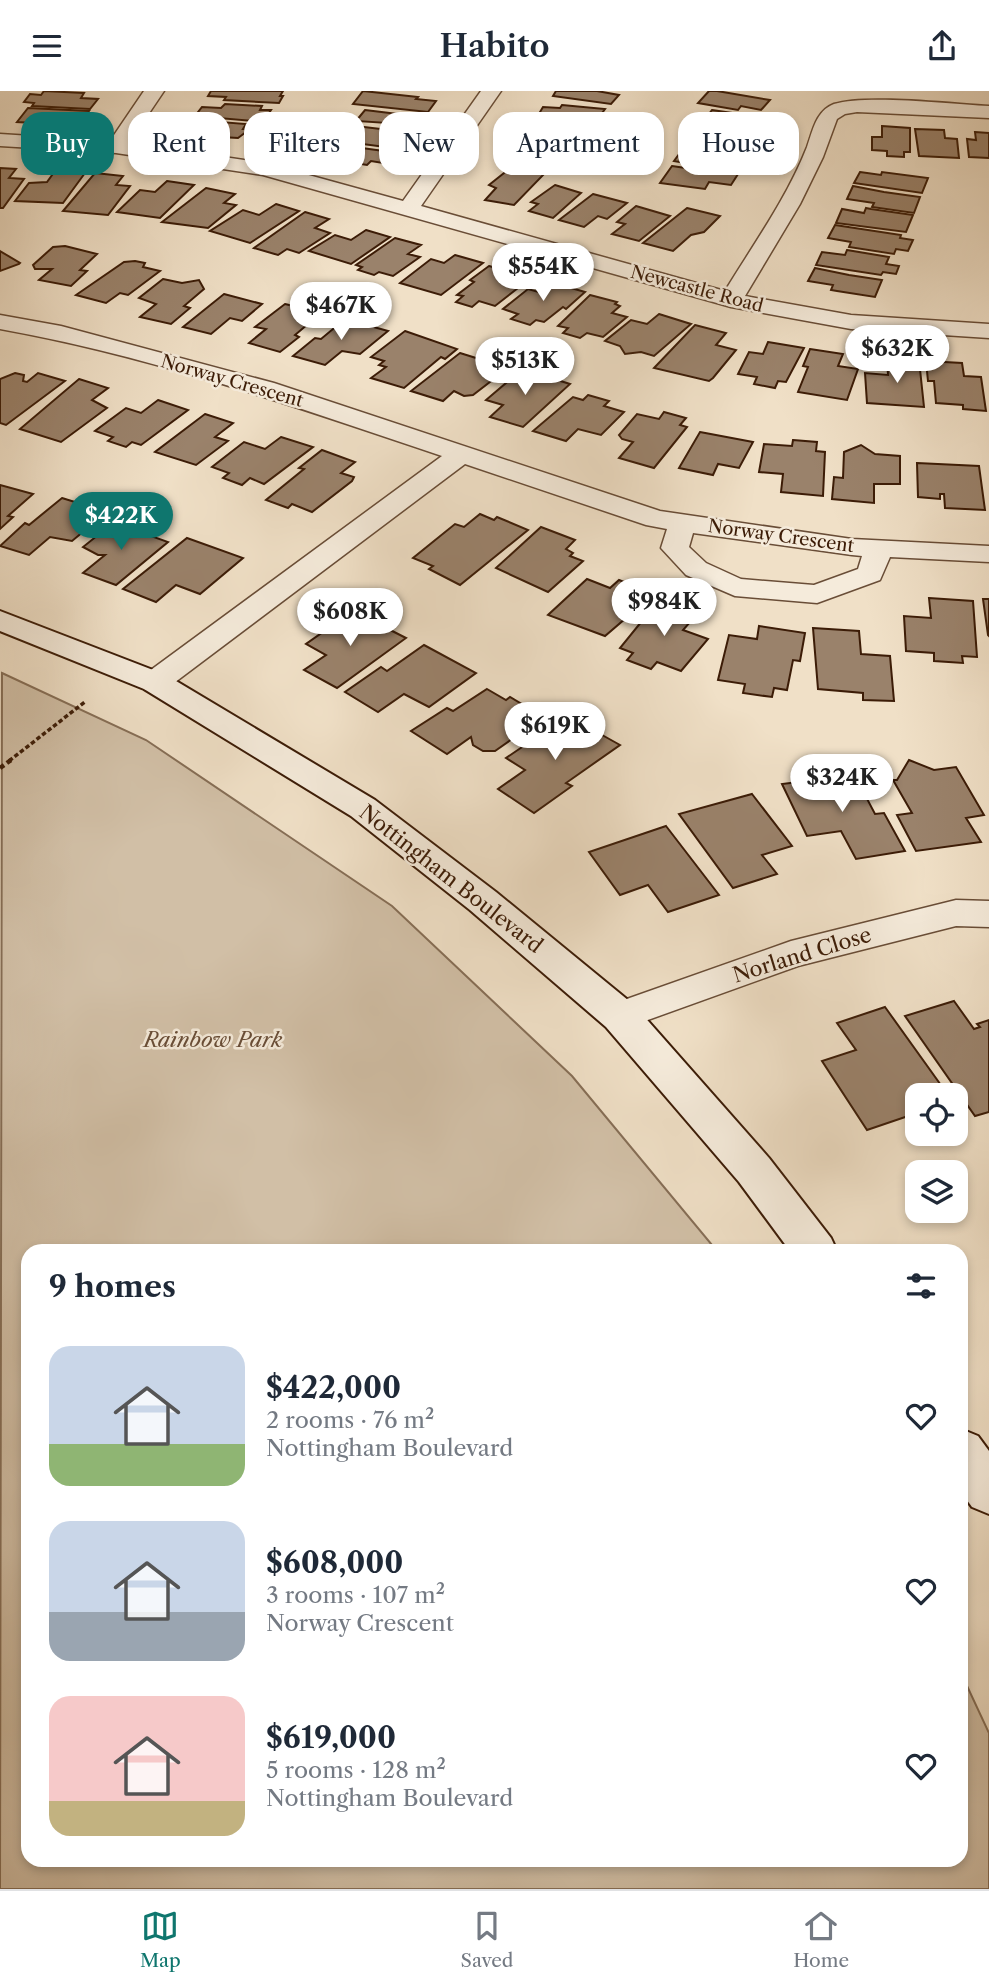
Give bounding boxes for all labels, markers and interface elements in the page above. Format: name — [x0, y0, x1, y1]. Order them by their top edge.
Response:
text: Habito — [440, 26, 549, 65]
icon: menu — [28, 27, 66, 65]
icon: share — [923, 27, 961, 65]
chip: Buy — [21, 112, 114, 175]
chip: Rent — [128, 112, 230, 175]
chip: Filters — [244, 112, 365, 175]
chip: New — [379, 112, 479, 175]
chip: Apartment — [493, 112, 664, 175]
chip: House — [678, 112, 799, 175]
pin: $554K — [494, 243, 592, 303]
text: $554K — [508, 252, 578, 280]
street label: Newcastle Road — [628, 261, 766, 317]
pin: $467K — [292, 282, 390, 342]
text: $467K — [306, 291, 376, 319]
pin: $632K — [848, 325, 946, 385]
text: $632K — [861, 334, 933, 362]
pin: $513K — [476, 337, 574, 397]
text: $513K — [491, 346, 559, 374]
street label: Norway Crescent — [158, 350, 306, 412]
pin: $422K — [72, 493, 170, 552]
text: $422K — [85, 501, 157, 529]
street label: Norway Crescent — [707, 515, 856, 557]
pin: $984K — [615, 579, 713, 638]
text: $984K — [628, 587, 700, 615]
pin: $608K — [301, 589, 399, 648]
text: $608K — [313, 597, 387, 625]
pin: $619K — [506, 703, 604, 762]
text: $619K — [520, 711, 590, 739]
pin: $324K — [793, 755, 891, 814]
text: $324K — [806, 763, 878, 791]
street label: Nottingham Boulevard — [355, 799, 548, 958]
street label: Norland Close — [730, 922, 874, 987]
park label: Rainbow Park — [142, 1027, 282, 1052]
map controls — [905, 1083, 968, 1223]
button: locate — [905, 1083, 968, 1146]
button: layers — [905, 1160, 968, 1223]
icon: filters — [902, 1267, 940, 1305]
text: 9 homes — [49, 1268, 176, 1305]
text: $422,000 — [266, 1369, 401, 1406]
icon: home — [105, 1374, 189, 1458]
icon: heart — [902, 1397, 940, 1435]
text: 2 rooms · 76 m² — [266, 1406, 434, 1434]
text: Nottingham Boulevard — [266, 1434, 513, 1462]
text: $608,000 — [266, 1544, 403, 1581]
icon: home — [105, 1549, 189, 1633]
icon: heart — [902, 1572, 940, 1610]
text: 3 rooms · 107 m² — [266, 1581, 445, 1609]
text: Norway Crescent — [266, 1609, 454, 1637]
text: $619,000 — [266, 1719, 396, 1756]
icon: home — [105, 1724, 189, 1808]
icon: heart — [902, 1747, 940, 1785]
text: 5 rooms · 128 m² — [266, 1756, 446, 1784]
text: Nottingham Boulevard — [266, 1784, 513, 1812]
tab: Map — [140, 1907, 181, 1972]
tab: Saved — [461, 1907, 513, 1972]
tab: Home — [793, 1907, 849, 1972]

